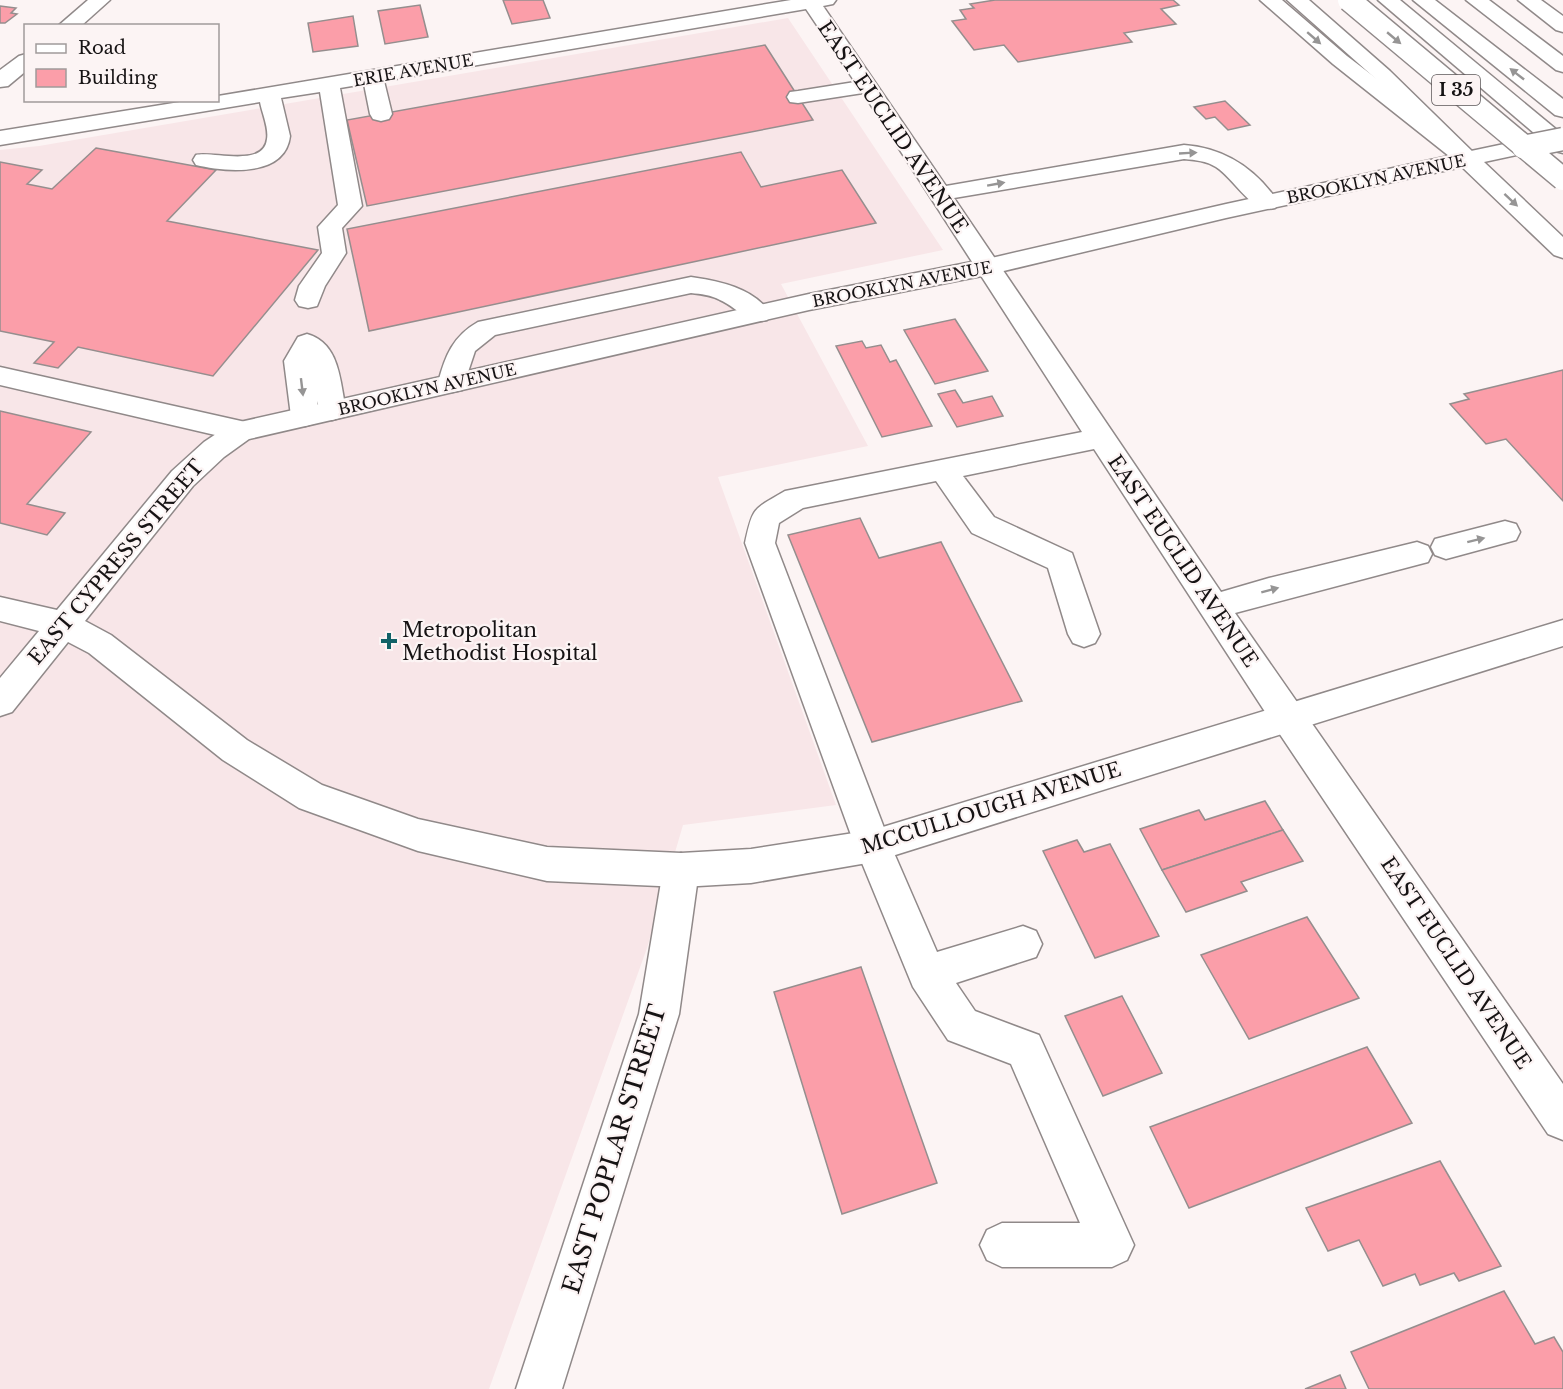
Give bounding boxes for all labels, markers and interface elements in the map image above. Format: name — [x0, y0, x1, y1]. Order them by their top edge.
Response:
street label: EAST EUCLID AVENUE — [813, 16, 973, 238]
legend — [24, 24, 219, 102]
one-way arrow — [1306, 31, 1321, 44]
one-way arrow — [1386, 31, 1402, 44]
text: Road — [78, 37, 126, 59]
street label: ERIE AVENUE — [351, 50, 475, 90]
text: Building — [78, 67, 157, 89]
one-way arrow — [1509, 67, 1525, 80]
road number: I 35 — [1432, 75, 1480, 105]
one-way arrow — [1179, 148, 1198, 157]
street label: BROOKLYN AVENUE — [1285, 150, 1467, 208]
one-way arrow — [987, 180, 1006, 189]
one-way arrow — [1503, 193, 1517, 207]
street label: BROOKLYN AVENUE — [810, 257, 994, 311]
street label: BROOKLYN AVENUE — [336, 359, 518, 419]
one-way arrow — [297, 378, 306, 397]
street label: EAST EUCLID AVENUE — [1103, 450, 1263, 672]
street label: EAST CYPRESS STREET — [23, 455, 209, 669]
one-way arrow — [1466, 534, 1485, 544]
one-way arrow — [1260, 585, 1279, 595]
place label: Metropolitan Methodist Hospital — [402, 618, 598, 665]
marker: Metropolitan Methodist Hospital — [380, 632, 398, 650]
street label: MCCULLOUGH AVENUE — [858, 757, 1124, 859]
street label: EAST EUCLID AVENUE — [1376, 852, 1536, 1074]
street label: EAST POPLAR STREET — [556, 1001, 672, 1297]

